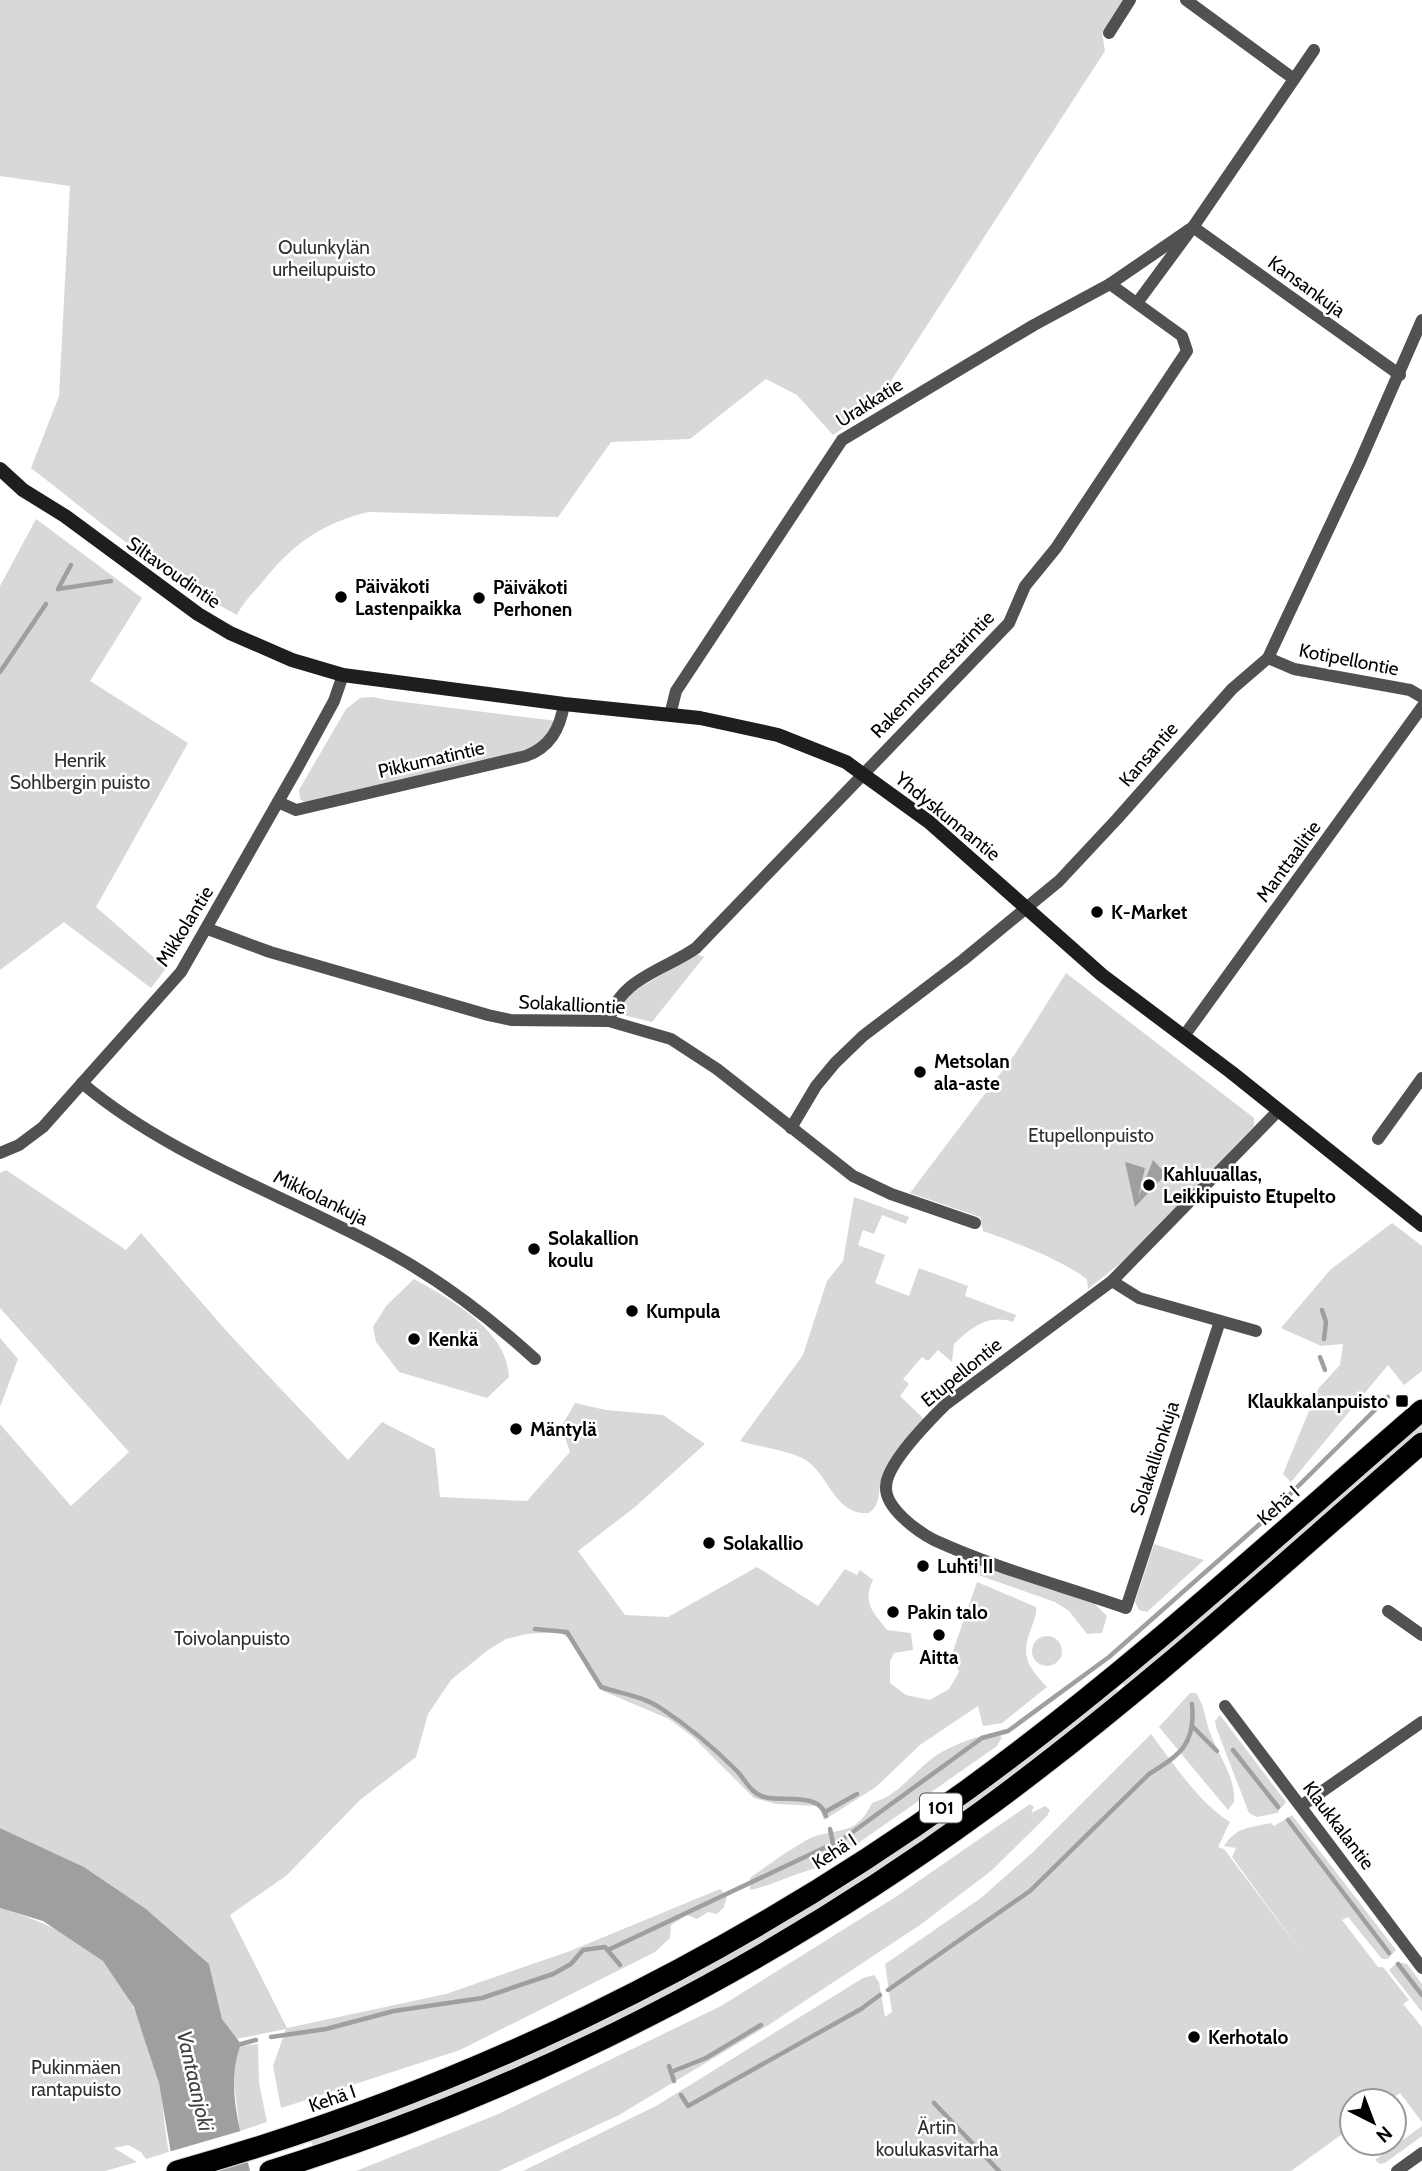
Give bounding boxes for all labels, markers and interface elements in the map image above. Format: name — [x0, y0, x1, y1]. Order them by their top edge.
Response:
park label: Oulunkylän urheilupuisto — [272, 236, 376, 281]
street label: Kansankuja — [1264, 251, 1350, 322]
street label: Urakkatie — [832, 373, 907, 432]
street label: Siltavoudintie — [122, 532, 225, 613]
place label: Päiväkoti Lastenpaikka — [355, 575, 462, 620]
place label: Päiväkoti Perhonen — [493, 576, 572, 621]
marker: Päiväkoti Lastenpaikka — [333, 589, 349, 605]
marker: Päiväkoti Perhonen — [471, 590, 487, 606]
street label: Rakennusmestarintie — [866, 606, 999, 743]
street label: Kotipellontie — [1297, 639, 1401, 680]
street label: Kansantie — [1114, 717, 1183, 791]
street label: Pikkumatintie — [376, 736, 487, 783]
park label: Henrik Sohlbergin puisto — [10, 749, 150, 794]
street label: Yhdyskunnantie — [890, 766, 1005, 866]
street label: Manttaalitie — [1251, 816, 1326, 906]
street label: Mikkolantie — [151, 882, 218, 971]
place label: K-Market — [1111, 901, 1188, 924]
marker: K-Market — [1089, 904, 1105, 920]
street label: Solakalliontie — [518, 990, 626, 1019]
place label: Metsolan ala-aste — [934, 1050, 1010, 1095]
marker: Metsolan ala-aste — [912, 1064, 928, 1080]
park label: Etupellonpuisto — [1028, 1124, 1154, 1147]
place label: Kahluuallas, Leikkipuisto Etupelto — [1163, 1163, 1336, 1208]
street label: Mikkolankuja — [270, 1165, 372, 1230]
marker: Kahluuallas, Leikkipuisto Etupelto — [1141, 1177, 1157, 1193]
place label: Solakallion koulu — [548, 1227, 639, 1272]
marker: Solakallion koulu — [526, 1241, 542, 1257]
place label: Kumpula — [646, 1300, 721, 1323]
marker: Kumpula — [624, 1303, 640, 1319]
place label: Kenkä — [428, 1328, 479, 1351]
marker: Kenkä — [406, 1331, 422, 1347]
street label: Etupellontie — [916, 1333, 1006, 1412]
place label: Klaukkalanpuisto — [1247, 1390, 1388, 1413]
marker: Klaukkalanpuisto — [1394, 1393, 1410, 1409]
street label: Solakallionkuja — [1125, 1398, 1184, 1518]
place label: Mäntylä — [530, 1418, 597, 1441]
marker: Mäntylä — [508, 1421, 524, 1437]
street label: Kehä I — [1253, 1481, 1304, 1530]
place label: Solakallio — [723, 1532, 803, 1555]
marker: Solakallio — [701, 1535, 717, 1551]
place label: Luhti II — [937, 1555, 993, 1578]
marker: Luhti II — [915, 1558, 931, 1574]
place label: Pakin talo — [907, 1601, 988, 1624]
marker: Pakin talo — [885, 1604, 901, 1620]
park label: Toivolanpuisto — [174, 1627, 290, 1650]
marker: Aitta — [931, 1627, 947, 1643]
place label: Aitta — [920, 1646, 959, 1669]
street label: Klaukkalantie — [1298, 1777, 1379, 1874]
road number: 101 — [920, 1794, 962, 1822]
street label: Kehä I — [808, 1829, 861, 1874]
place label: Kerhotalo — [1208, 2026, 1288, 2049]
water label: Vantaanjoki — [171, 2028, 219, 2134]
marker: Kerhotalo — [1186, 2029, 1202, 2045]
park label: Pukinmäen rantapuisto — [31, 2056, 121, 2101]
street label: Kehä I — [306, 2080, 359, 2117]
north arrow — [1338, 2087, 1408, 2157]
park label: Ärtin koulukasvitarha — [876, 2116, 998, 2161]
text: N — [1371, 2121, 1397, 2147]

